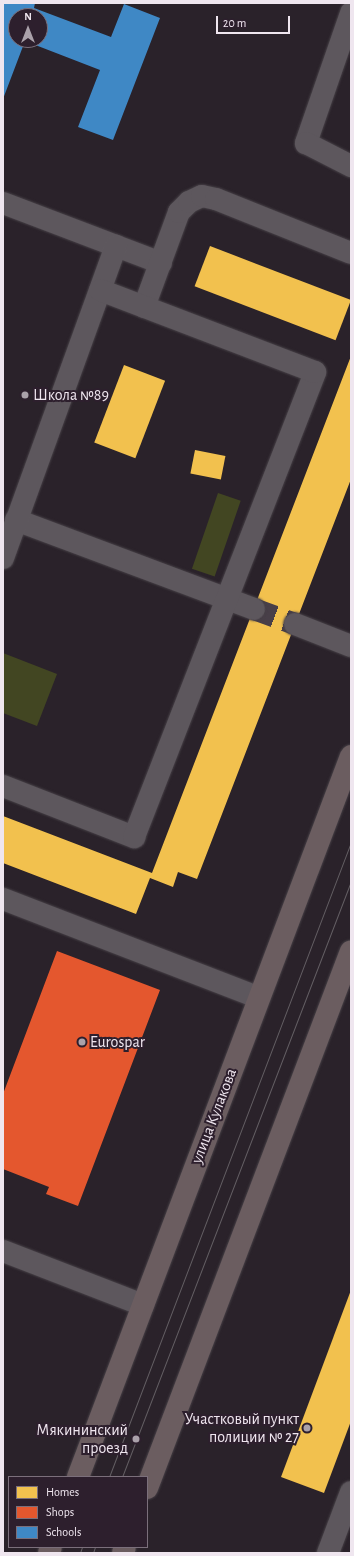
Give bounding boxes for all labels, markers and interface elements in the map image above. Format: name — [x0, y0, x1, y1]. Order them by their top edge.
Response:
north arrow — [8, 8, 48, 48]
scale bar — [218, 8, 292, 34]
text: N — [24, 11, 32, 22]
text: 20 m — [223, 17, 246, 29]
place label: Школа №89 — [33, 385, 109, 405]
marker: Школа №89 — [20, 390, 30, 400]
place label: Eurospar — [90, 1032, 145, 1052]
marker: Eurospar — [77, 1037, 87, 1047]
street label: улица Кулакова — [187, 1066, 241, 1166]
place label: Участковый пункт полиции № 27 — [185, 1409, 299, 1447]
place label: Мякининский проезд — [36, 1420, 128, 1458]
marker: Участковый пункт полиции № 27 — [302, 1423, 312, 1433]
marker: Мякининский проезд — [131, 1434, 141, 1444]
legend — [8, 1476, 148, 1548]
text: Homes — [46, 1486, 79, 1498]
text: Shops — [46, 1506, 74, 1518]
text: Schools — [46, 1526, 81, 1538]

